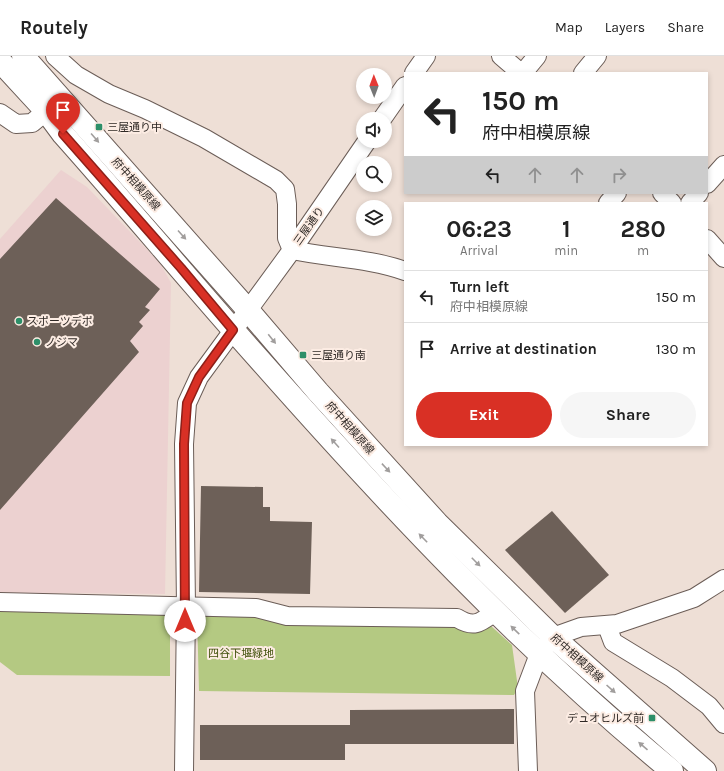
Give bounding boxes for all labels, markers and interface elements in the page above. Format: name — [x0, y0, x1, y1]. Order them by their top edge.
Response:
text: Routely — [20, 17, 88, 39]
text: Map — [555, 19, 583, 36]
text: Layers — [605, 19, 645, 36]
text: Share — [667, 19, 704, 36]
north arrow — [356, 68, 392, 104]
map controls — [356, 68, 392, 236]
text: 150 m — [482, 84, 560, 117]
icon: left — [416, 88, 468, 140]
pin — [46, 93, 80, 134]
icon: arrive — [52, 99, 74, 121]
button: sound — [356, 112, 392, 148]
place label: 三屋通り中 — [107, 121, 162, 134]
marker: 三屋通り中 — [94, 122, 104, 132]
text: 府中相模原線 — [482, 122, 590, 144]
one-way arrow — [91, 133, 100, 143]
street label: 府中相模原線 — [109, 155, 163, 213]
button: search — [356, 156, 392, 192]
icon: left — [482, 164, 504, 186]
icon: ahead — [524, 164, 546, 186]
icon: ahead — [566, 164, 588, 186]
icon: right — [608, 164, 630, 186]
button: layers — [356, 200, 392, 236]
street label: 三屋通り — [291, 204, 327, 248]
text: 06:23 — [446, 215, 512, 243]
text: 1 — [562, 215, 570, 243]
text: 280 — [620, 215, 666, 243]
one-way arrow — [177, 230, 186, 240]
text: Arrival — [460, 243, 498, 258]
text: min — [554, 243, 578, 258]
text: m — [637, 243, 649, 258]
text: Turn left — [450, 278, 509, 296]
icon: left — [416, 286, 438, 308]
text: 150 m — [656, 288, 696, 306]
text: 府中相模原線 — [450, 299, 528, 314]
place label: スポーツデポ — [27, 315, 93, 328]
marker: スポーツデポ — [14, 316, 24, 326]
one-way arrow — [268, 334, 277, 344]
place label: ノジマ — [45, 336, 78, 349]
marker: ノジマ — [32, 337, 42, 347]
icon: arrive — [416, 338, 438, 360]
text: Arrive at destination — [450, 340, 597, 358]
text: 130 m — [656, 340, 696, 358]
place label: 三屋通り南 — [311, 349, 366, 362]
marker: 三屋通り南 — [298, 350, 308, 360]
button: Exit — [416, 392, 552, 438]
button: Share — [560, 392, 696, 438]
street label: 府中相模原線 — [323, 399, 377, 457]
one-way arrow — [330, 438, 339, 448]
one-way arrow — [381, 463, 391, 473]
one-way arrow — [419, 534, 428, 543]
one-way arrow — [471, 557, 481, 567]
position arrow — [164, 600, 206, 642]
one-way arrow — [510, 625, 520, 635]
street label: 府中相模原線 — [548, 631, 606, 685]
park label: 四谷下堰緑地 — [208, 647, 274, 660]
one-way arrow — [606, 685, 616, 694]
place label: デュオヒルズ前 — [567, 712, 644, 725]
marker: デュオヒルズ前 — [647, 713, 657, 723]
one-way arrow — [637, 741, 648, 750]

